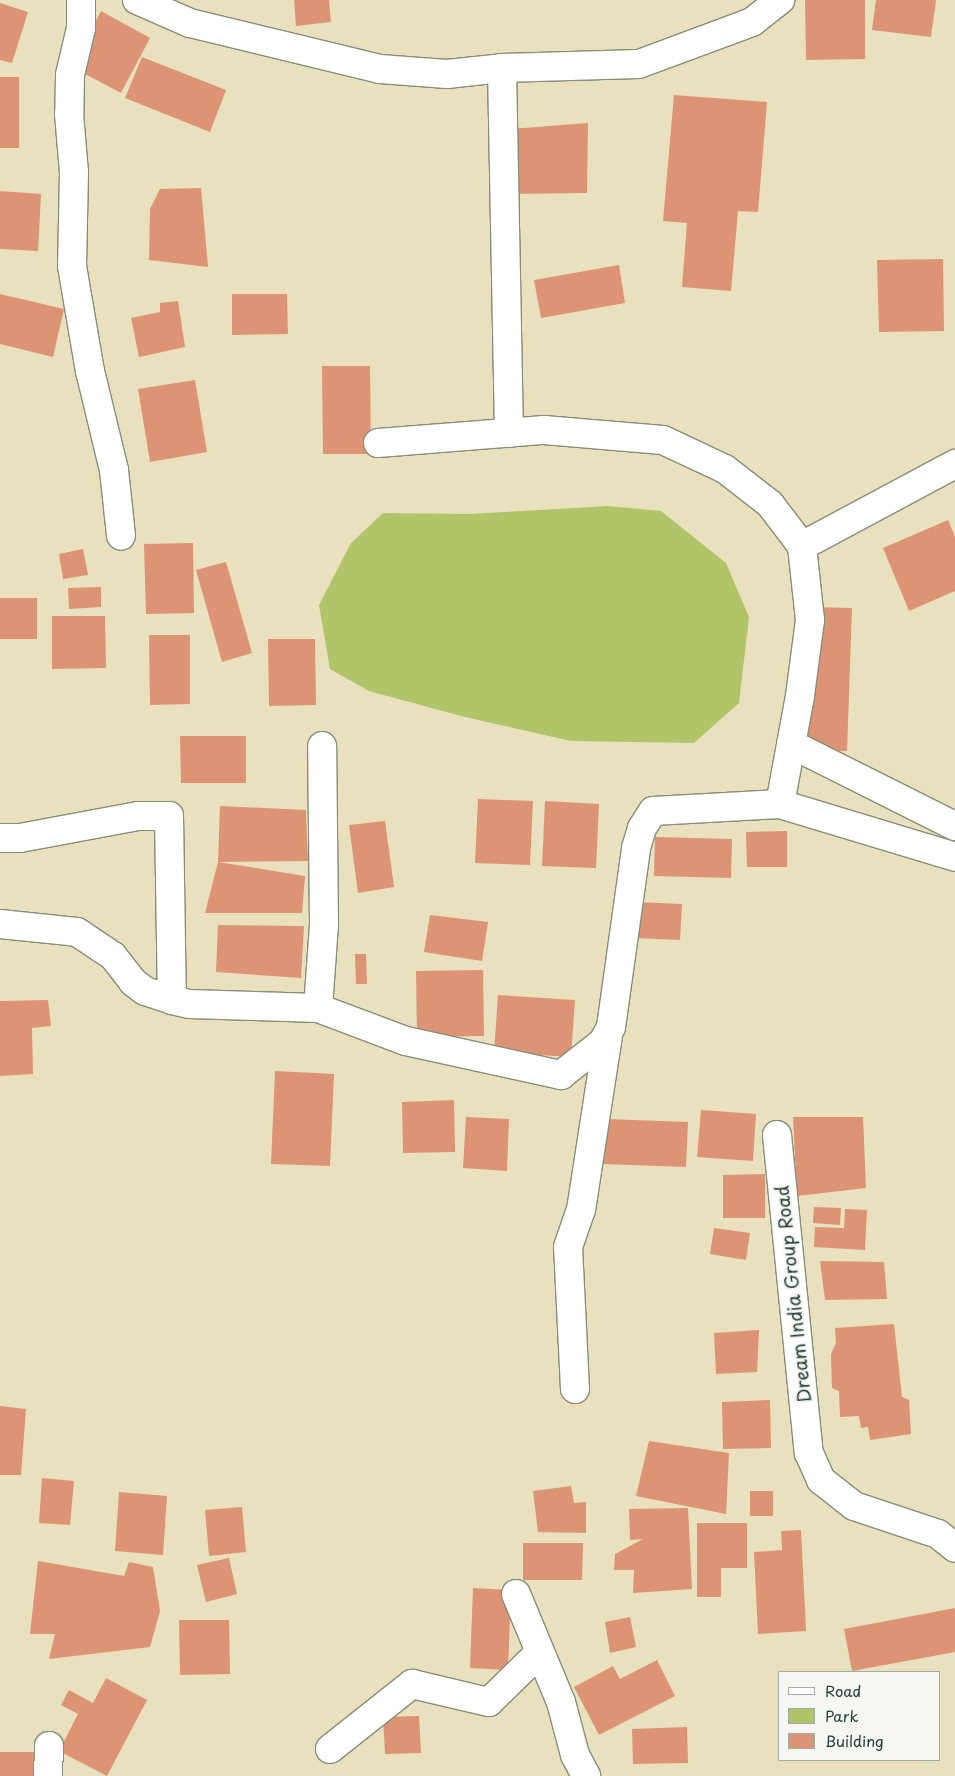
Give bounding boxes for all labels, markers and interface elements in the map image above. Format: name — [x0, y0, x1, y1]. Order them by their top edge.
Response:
street label: Dream India Group Road — [771, 1185, 815, 1403]
legend — [778, 1671, 940, 1761]
text: Road — [825, 1679, 861, 1702]
text: Park — [825, 1704, 859, 1727]
text: Building — [825, 1729, 884, 1752]

